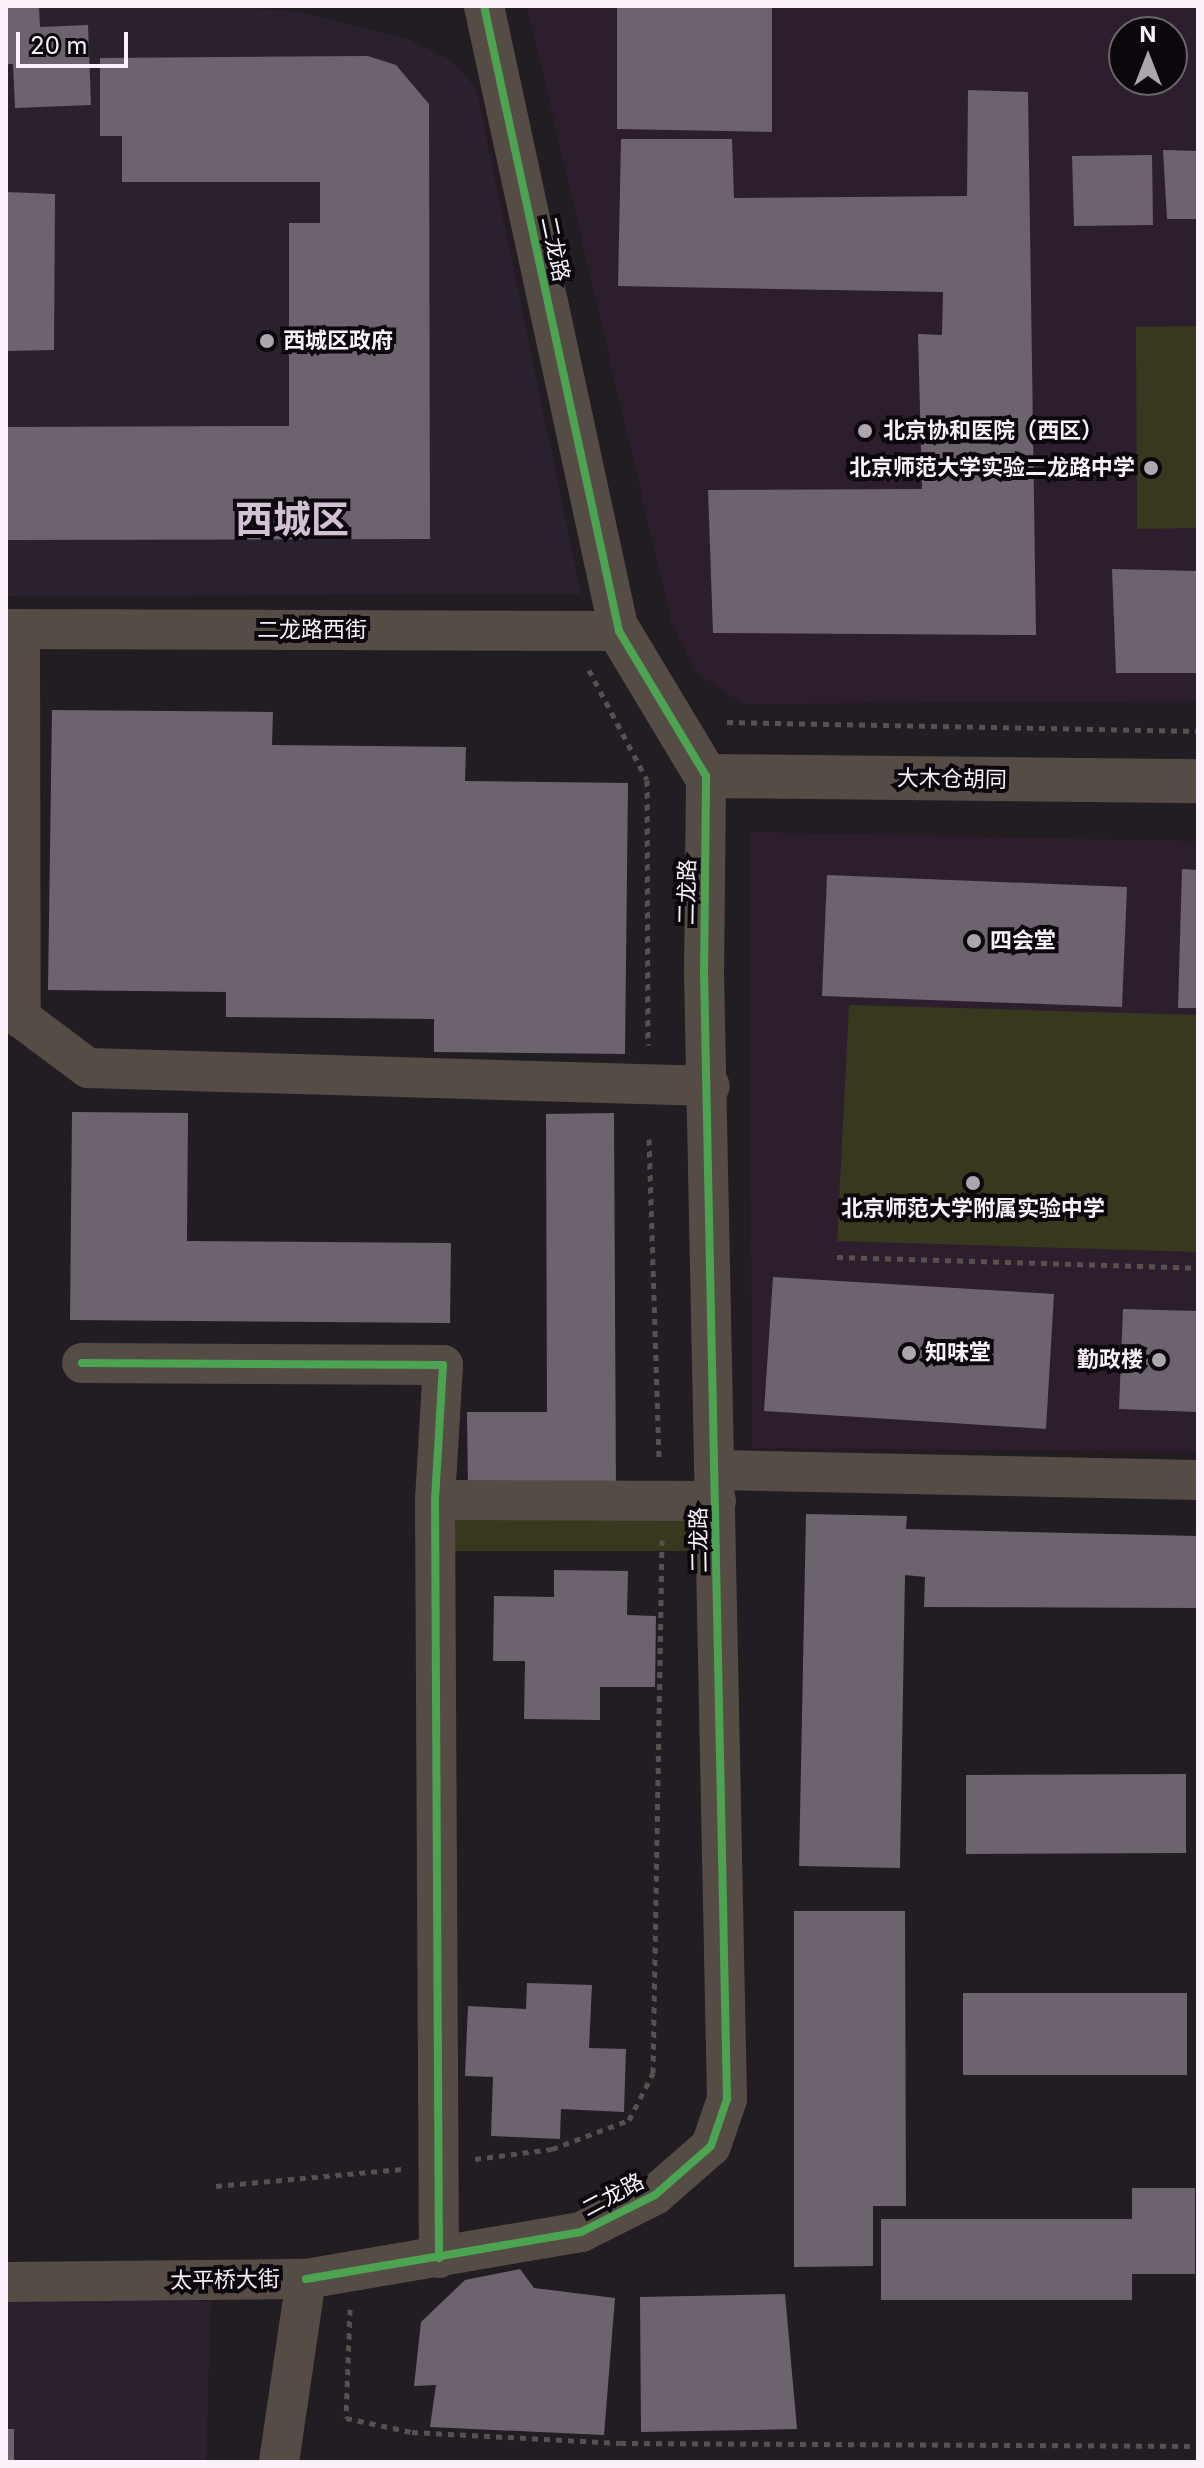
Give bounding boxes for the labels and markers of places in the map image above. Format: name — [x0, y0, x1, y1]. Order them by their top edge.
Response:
place label: 西城区政府 — [283, 328, 393, 354]
marker: 西城区政府 — [258, 332, 276, 350]
place label: 北京协和医院（西区） — [883, 418, 1103, 444]
marker: 北京协和医院（西区） — [854, 420, 876, 442]
place label: 北京师范大学实验二龙路中学 — [849, 455, 1135, 481]
marker: 北京师范大学实验二龙路中学 — [1142, 459, 1160, 477]
place label: 四会堂 — [990, 928, 1056, 954]
marker: 四会堂 — [965, 932, 983, 950]
marker: 北京师范大学附属实验中学 — [964, 1174, 982, 1192]
place label: 北京师范大学附属实验中学 — [841, 1196, 1105, 1222]
place label: 知味堂 — [925, 1340, 991, 1366]
marker: 知味堂 — [900, 1344, 918, 1362]
place label: 勤政楼 — [1077, 1347, 1143, 1373]
marker: 勤政楼 — [1150, 1351, 1168, 1369]

